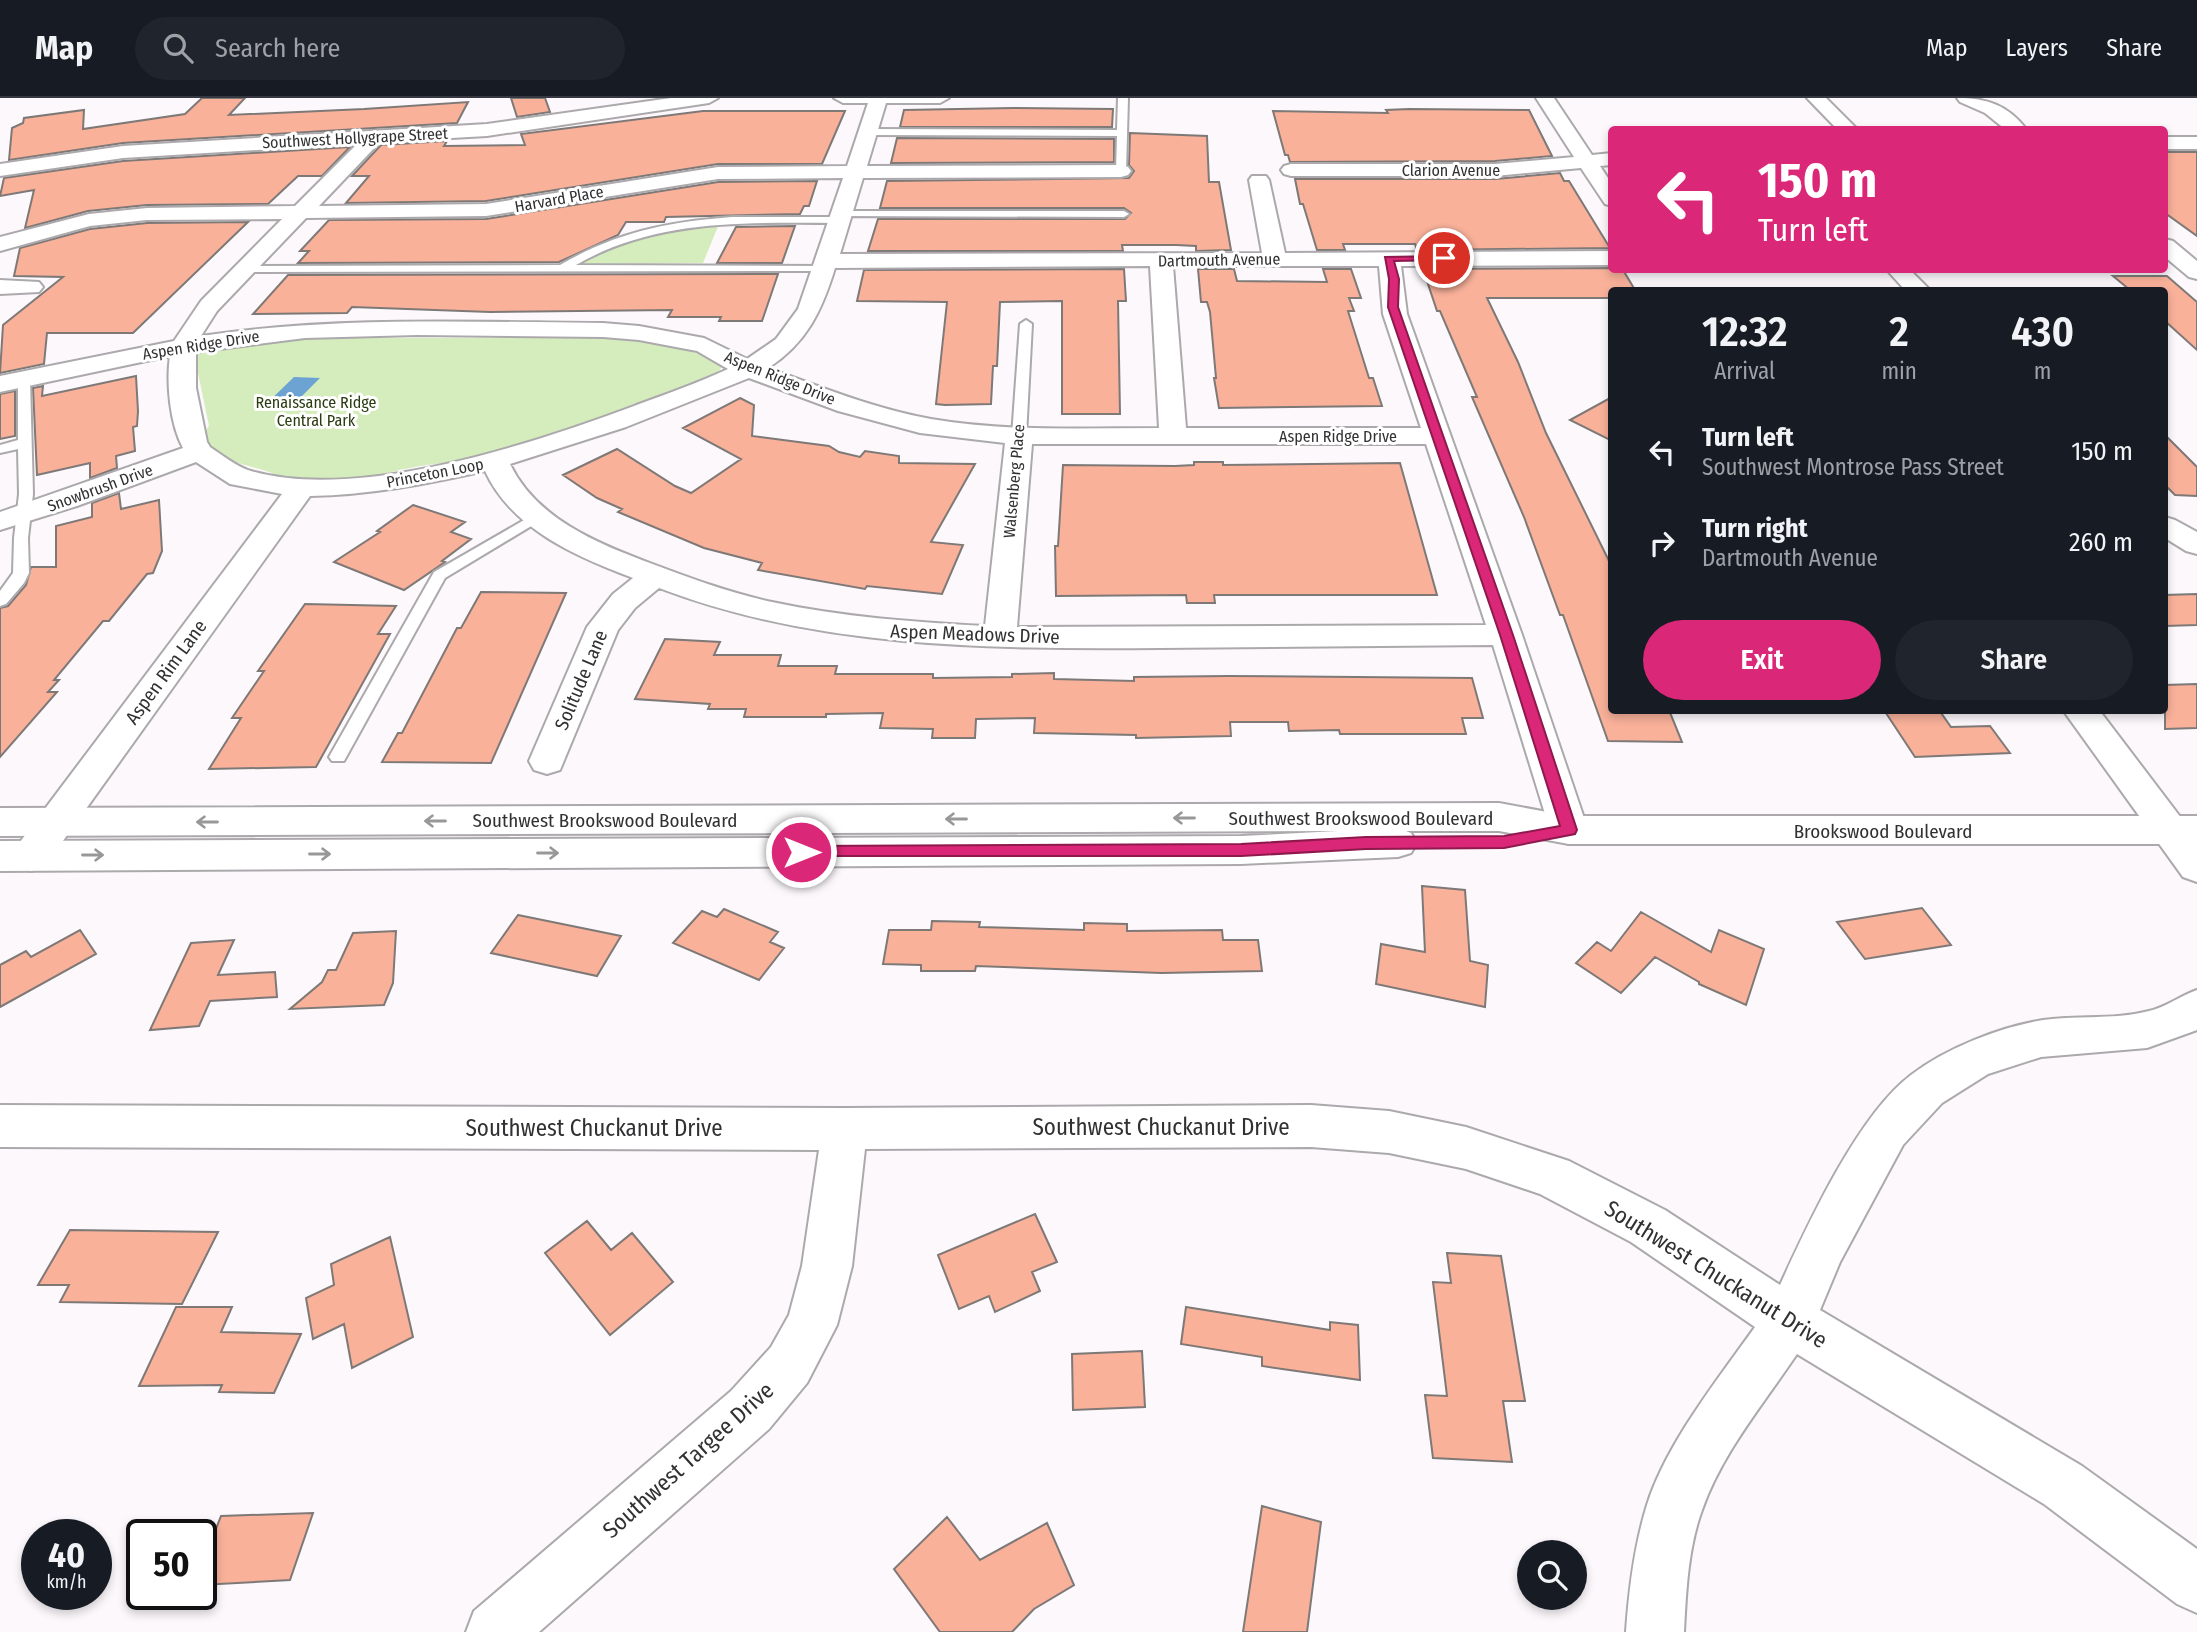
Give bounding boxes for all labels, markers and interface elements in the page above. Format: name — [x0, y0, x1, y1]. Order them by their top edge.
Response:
search box — [135, 17, 625, 80]
text: Map — [35, 28, 93, 68]
icon: search — [159, 29, 197, 67]
text: Search here — [215, 33, 340, 64]
text: Map — [1926, 34, 1968, 62]
text: Layers — [2006, 34, 2068, 62]
text: Share — [2106, 34, 2162, 62]
street label: Southwest Hollygrape Street — [262, 124, 449, 152]
text: 150 m — [1758, 151, 1877, 210]
icon: left — [1643, 154, 1734, 245]
street label: Clarion Avenue — [1402, 161, 1500, 180]
street label: Harvard Place — [513, 182, 605, 216]
text: Turn left — [1758, 211, 1868, 249]
pin — [1414, 228, 1474, 288]
icon: arrive — [1425, 239, 1463, 277]
street label: Dartmouth Avenue — [1158, 249, 1280, 271]
text: 12:32 — [1702, 307, 1787, 357]
text: 2 — [1890, 307, 1909, 357]
text: 430 — [2011, 307, 2074, 357]
street label: Aspen Ridge Drive — [141, 326, 261, 364]
street label: Aspen Ridge Drive — [722, 347, 838, 409]
text: Arrival — [1714, 357, 1775, 385]
text: min — [1881, 357, 1917, 385]
text: m — [2034, 357, 2051, 385]
park label: Renaissance Ridge Central Park — [255, 393, 377, 430]
text: Turn left — [1702, 422, 1794, 453]
street label: Walsenberg Place — [1000, 423, 1028, 539]
street label: Aspen Ridge Drive — [1279, 427, 1397, 446]
icon: left — [1643, 433, 1681, 471]
text: 150 m — [2071, 436, 2133, 467]
text: Southwest Montrose Pass Street — [1702, 453, 2004, 481]
street label: Princeton Loop — [385, 454, 485, 492]
street label: Snowbrush Drive — [45, 460, 155, 516]
text: Turn right — [1702, 513, 1808, 544]
icon: right — [1643, 524, 1681, 562]
text: 260 m — [2069, 527, 2133, 558]
text: Dartmouth Avenue — [1702, 544, 1878, 572]
street label: Aspen Rim Lane — [120, 615, 212, 729]
street label: Aspen Meadows Drive — [890, 620, 1060, 648]
button: Exit — [1643, 620, 1881, 700]
button: Share — [1895, 620, 2133, 700]
street label: Solitude Lane — [550, 627, 612, 733]
street label: Southwest Brookswood Boulevard — [1229, 807, 1493, 830]
street label: Southwest Brookswood Boulevard — [473, 809, 737, 832]
one-way arrow — [1173, 811, 1196, 825]
one-way arrow — [945, 812, 968, 826]
one-way arrow — [424, 814, 447, 828]
one-way arrow — [196, 815, 219, 829]
position arrow — [764, 815, 838, 889]
street label: Brookswood Boulevard — [1794, 820, 1972, 843]
one-way arrow — [536, 846, 559, 860]
one-way arrow — [308, 847, 331, 861]
one-way arrow — [81, 848, 104, 862]
street label: Southwest Chuckanut Drive — [1032, 1113, 1290, 1141]
street label: Southwest Chuckanut Drive — [465, 1114, 723, 1142]
street label: Southwest Chuckanut Drive — [1600, 1194, 1832, 1354]
street label: Southwest Targee Drive — [597, 1376, 779, 1544]
speed limit sign: 50 — [126, 1519, 217, 1610]
text: 40 — [48, 1534, 85, 1576]
map controls — [1517, 1540, 1587, 1610]
button: search — [1517, 1540, 1587, 1610]
text: km/h — [46, 1571, 87, 1593]

